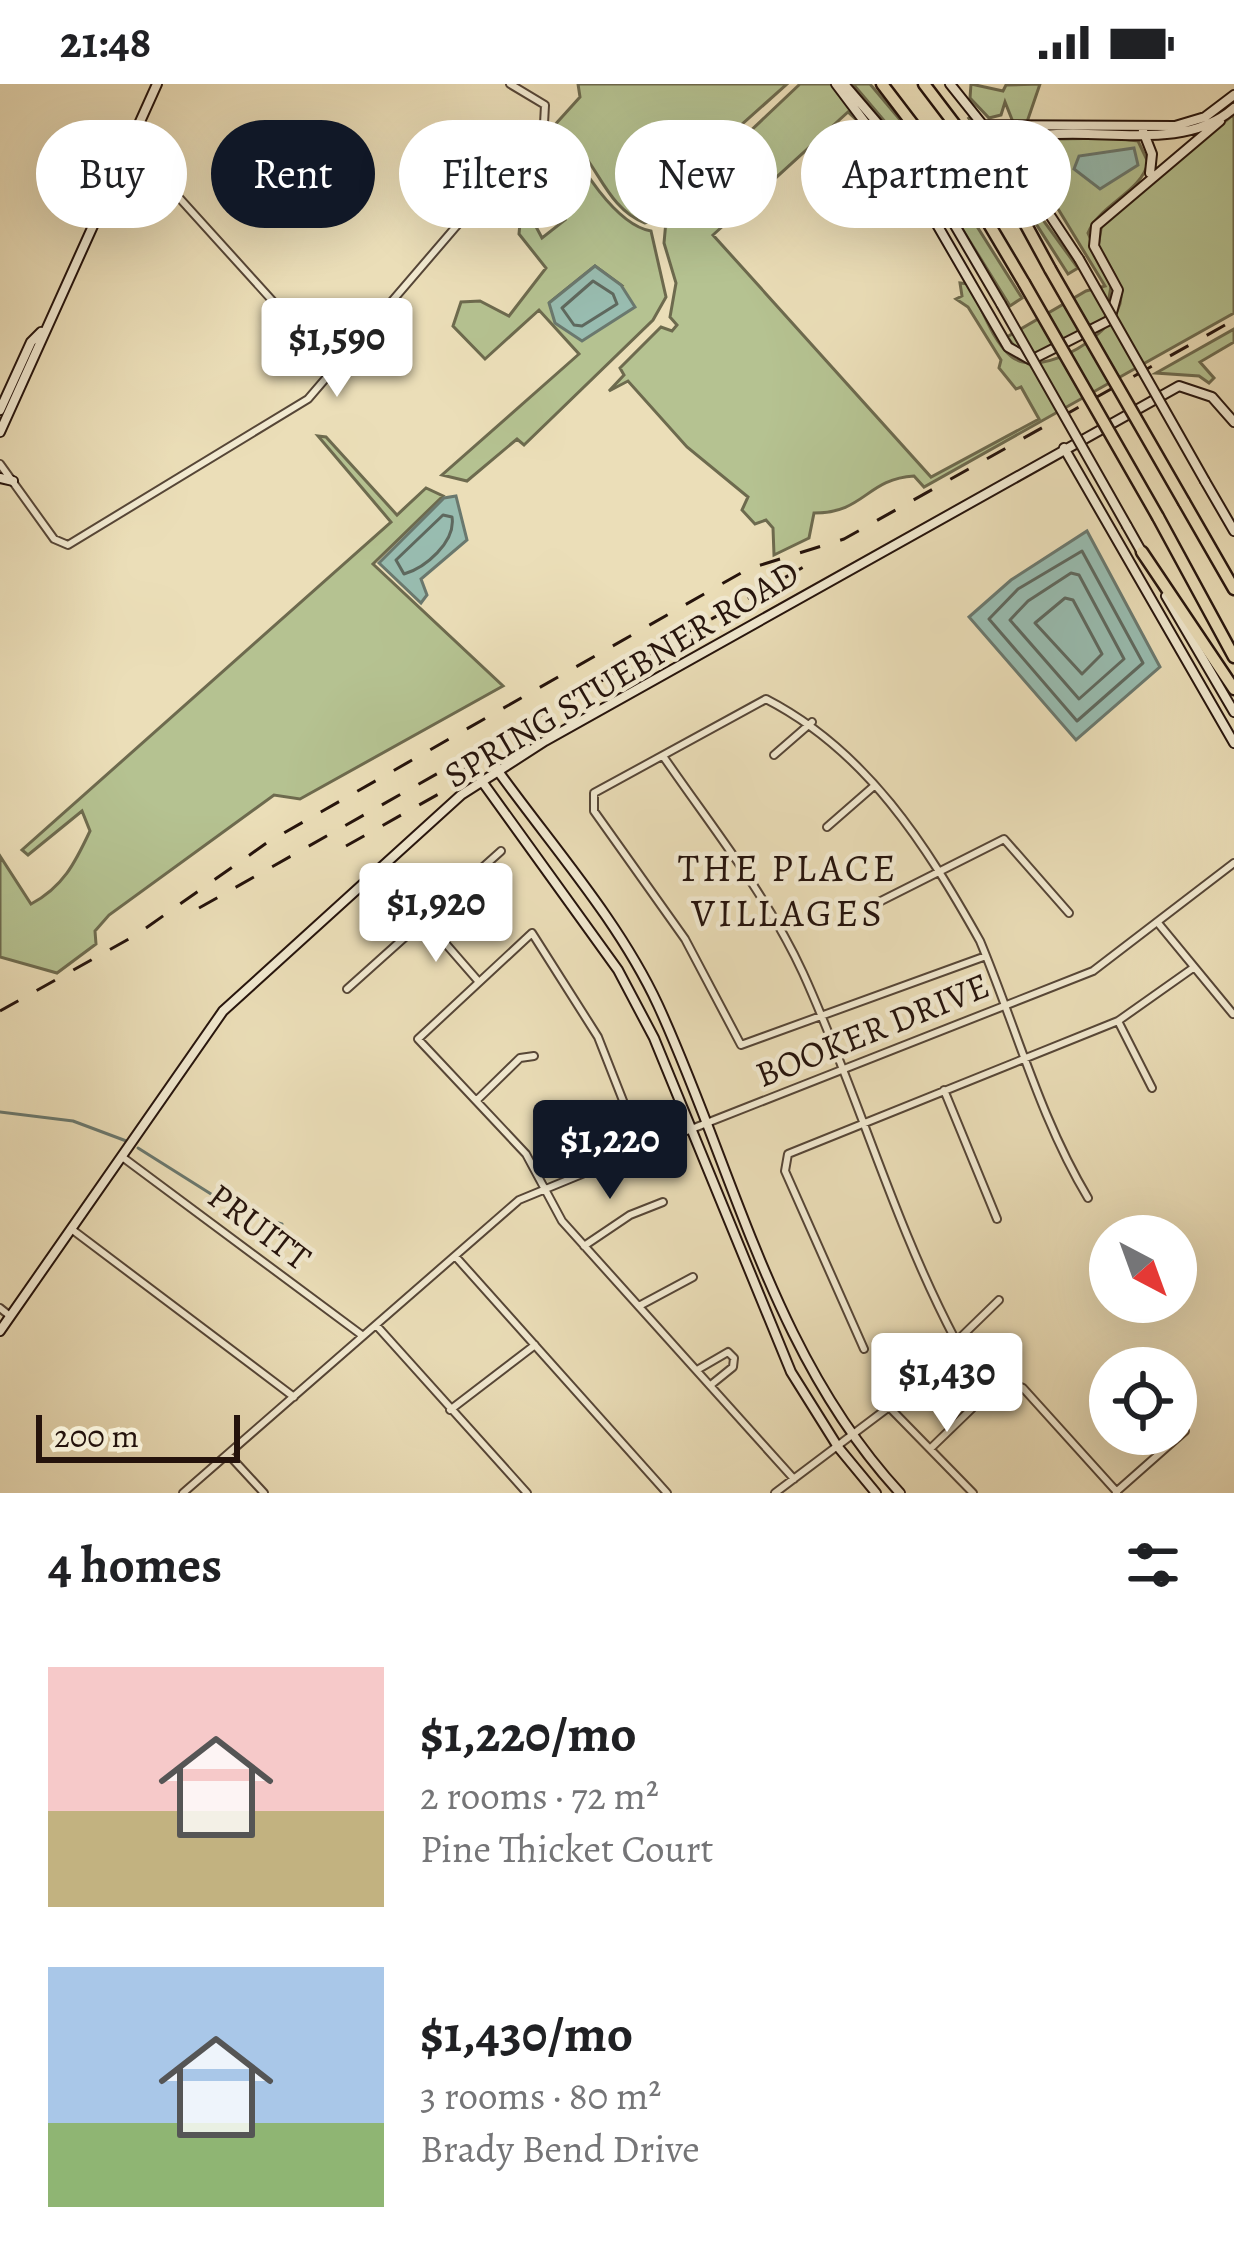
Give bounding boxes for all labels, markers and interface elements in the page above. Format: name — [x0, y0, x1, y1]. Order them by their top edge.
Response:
text: 21:48 — [60, 11, 151, 73]
chip: Buy — [36, 120, 187, 228]
chip: Rent — [211, 120, 375, 228]
chip: Filters — [399, 120, 591, 228]
chip: New — [615, 120, 777, 228]
chip: Apartment — [801, 120, 1071, 228]
pin: $1,590 — [239, 298, 435, 400]
text: $1,590 — [289, 310, 385, 363]
street label: SPRING STUEBNER ROAD — [435, 548, 808, 799]
district label: THE PLACE VILLAGES — [678, 841, 898, 939]
pin: $1,920 — [338, 863, 534, 965]
text: $1,920 — [386, 875, 486, 928]
street label: BOOKER DRIVE — [748, 960, 996, 1099]
pin: $1,220 — [512, 1100, 708, 1202]
text: $1,220 — [560, 1112, 660, 1165]
street label: PRUITT — [198, 1171, 322, 1282]
north arrow — [1089, 1215, 1197, 1323]
map controls — [1089, 1215, 1197, 1455]
pin: $1,430 — [849, 1333, 1045, 1435]
text: $1,430 — [898, 1345, 996, 1398]
button: locate — [1089, 1347, 1197, 1455]
scale bar — [36, 1409, 240, 1462]
text: 200 m — [54, 1413, 139, 1458]
text: 4 homes — [48, 1530, 222, 1600]
icon: filters — [1120, 1532, 1186, 1598]
text: $1,220/mo — [420, 1699, 637, 1769]
icon: home — [144, 1715, 288, 1859]
text: 2 rooms · 72 m² — [420, 1769, 659, 1822]
text: Pine Thicket Court — [420, 1822, 713, 1875]
text: $1,430/mo — [420, 1999, 633, 2069]
icon: home — [144, 2015, 288, 2159]
text: 3 rooms · 80 m² — [420, 2069, 661, 2122]
text: Brady Bend Drive — [420, 2122, 700, 2175]

